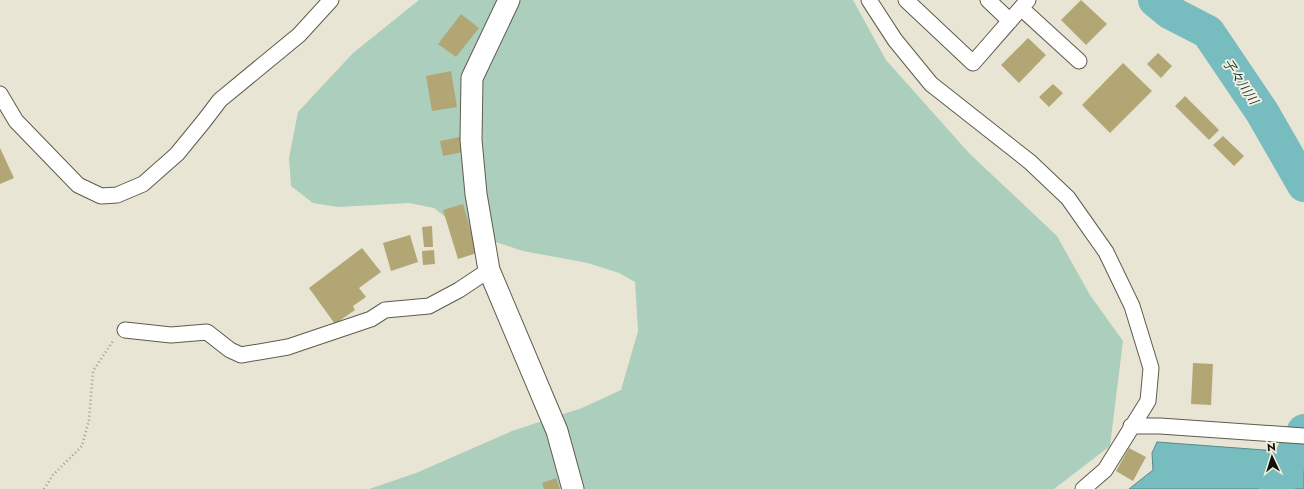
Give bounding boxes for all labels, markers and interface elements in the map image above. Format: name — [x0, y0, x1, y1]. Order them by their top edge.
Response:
water label: 子々川川 — [1218, 54, 1264, 110]
north arrow — [1252, 437, 1292, 477]
text: N — [1266, 439, 1276, 455]

